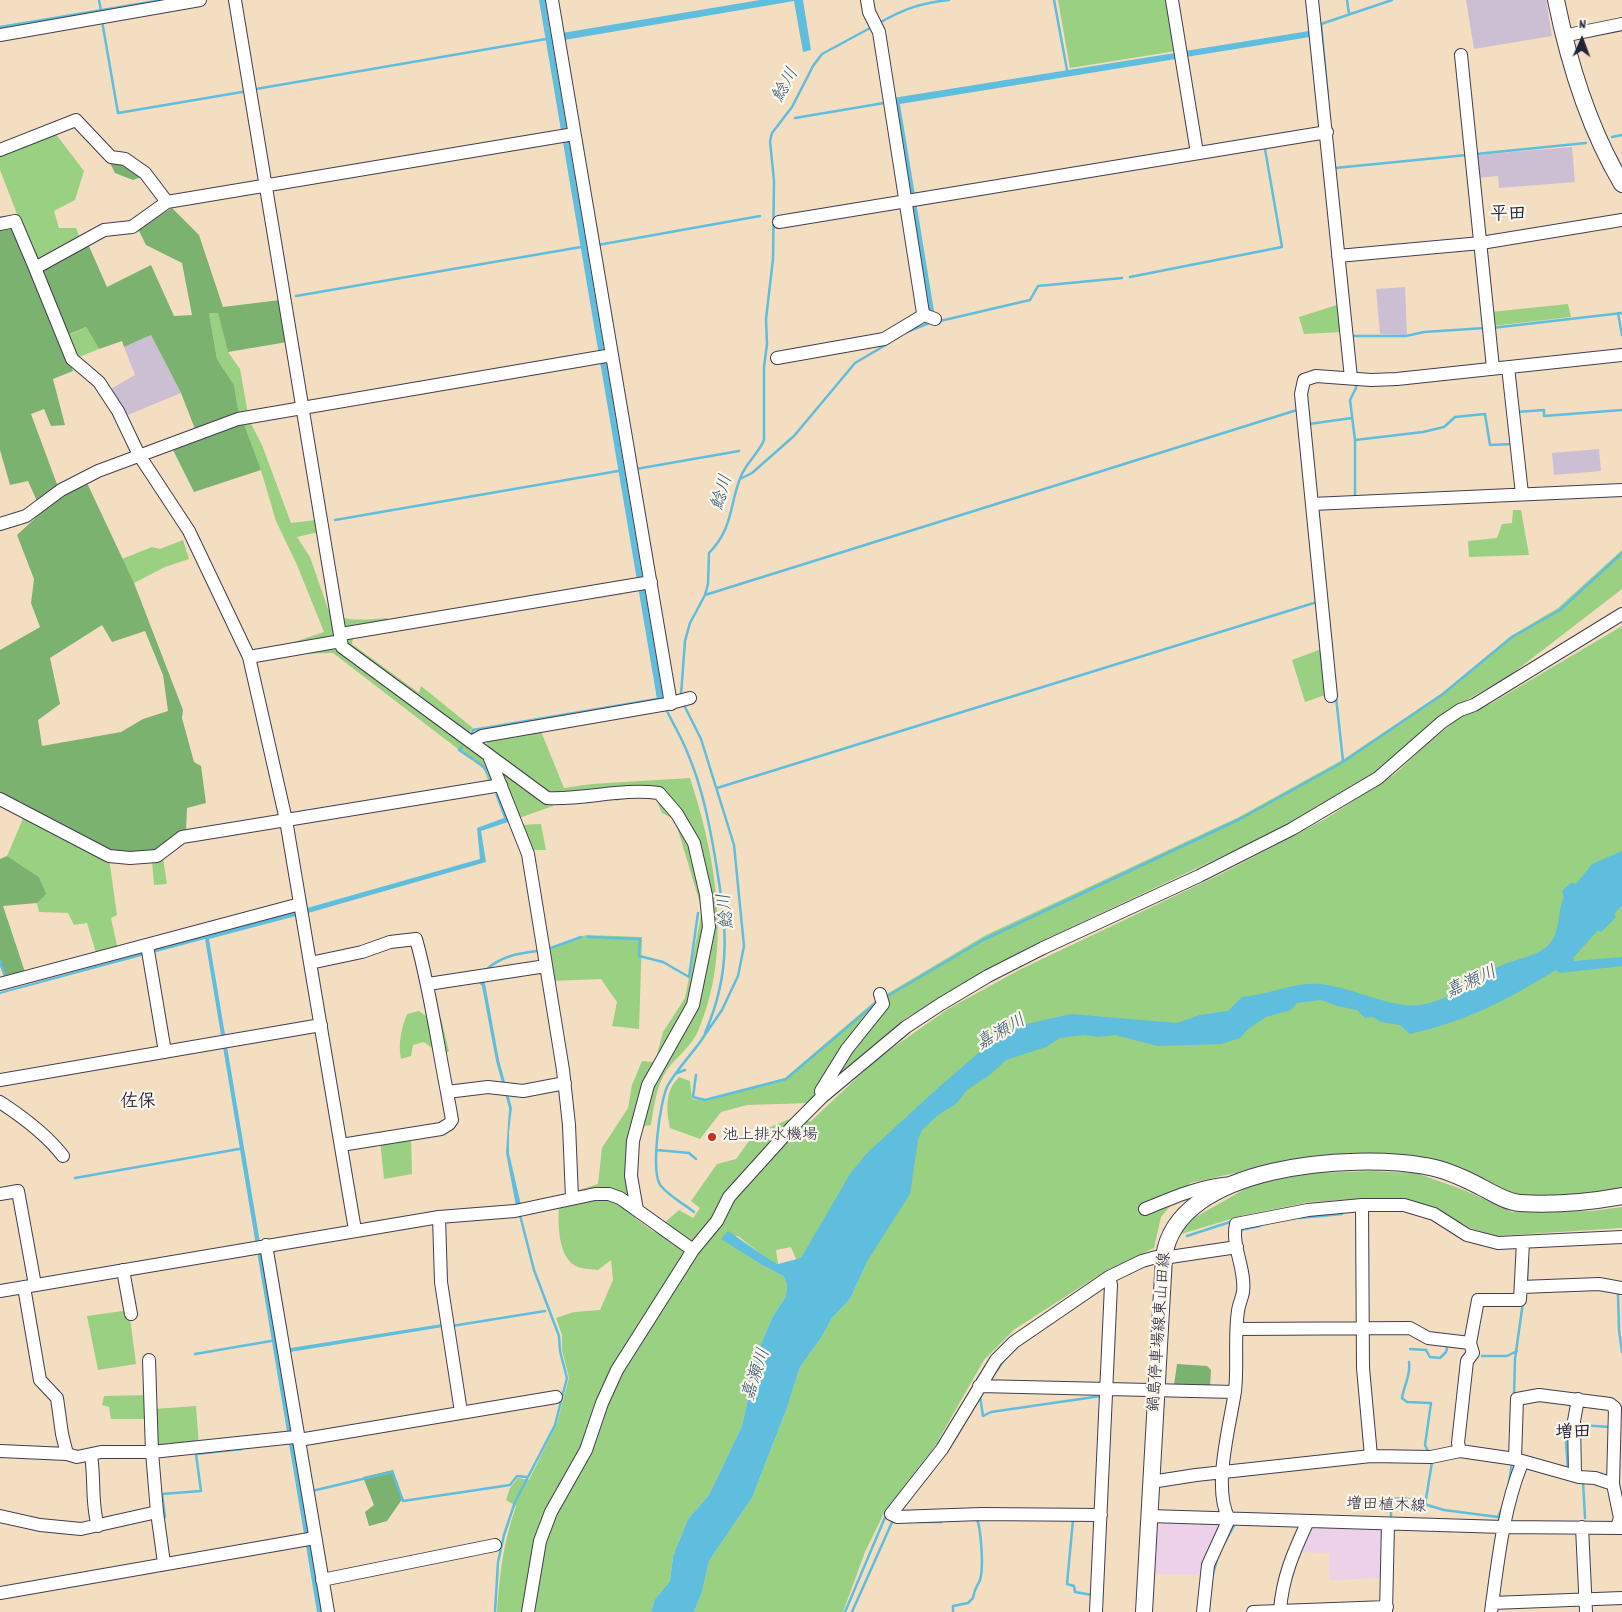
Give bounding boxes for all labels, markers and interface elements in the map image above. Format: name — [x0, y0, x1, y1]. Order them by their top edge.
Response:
north arrow — [1557, 15, 1607, 65]
text: N — [1579, 15, 1586, 35]
water label: 鯰川 — [769, 65, 805, 107]
district label: 平田 — [1490, 206, 1526, 228]
water label: 鯰川 — [708, 473, 740, 513]
water label: 鯰川 — [715, 892, 741, 930]
water label: 嘉瀬川 — [1443, 963, 1501, 1005]
water label: 嘉瀬川 — [973, 1011, 1031, 1057]
district label: 佐保 — [120, 1093, 156, 1115]
place label: 池上排水機場 — [722, 1127, 818, 1147]
marker: 池上排水機場 — [706, 1131, 718, 1143]
street label: 鍋島停車場線東山田線 — [1146, 1252, 1176, 1412]
water label: 嘉瀬川 — [739, 1346, 777, 1404]
district label: 増田 — [1555, 1424, 1591, 1446]
street label: 増田植木線 — [1346, 1496, 1426, 1518]

